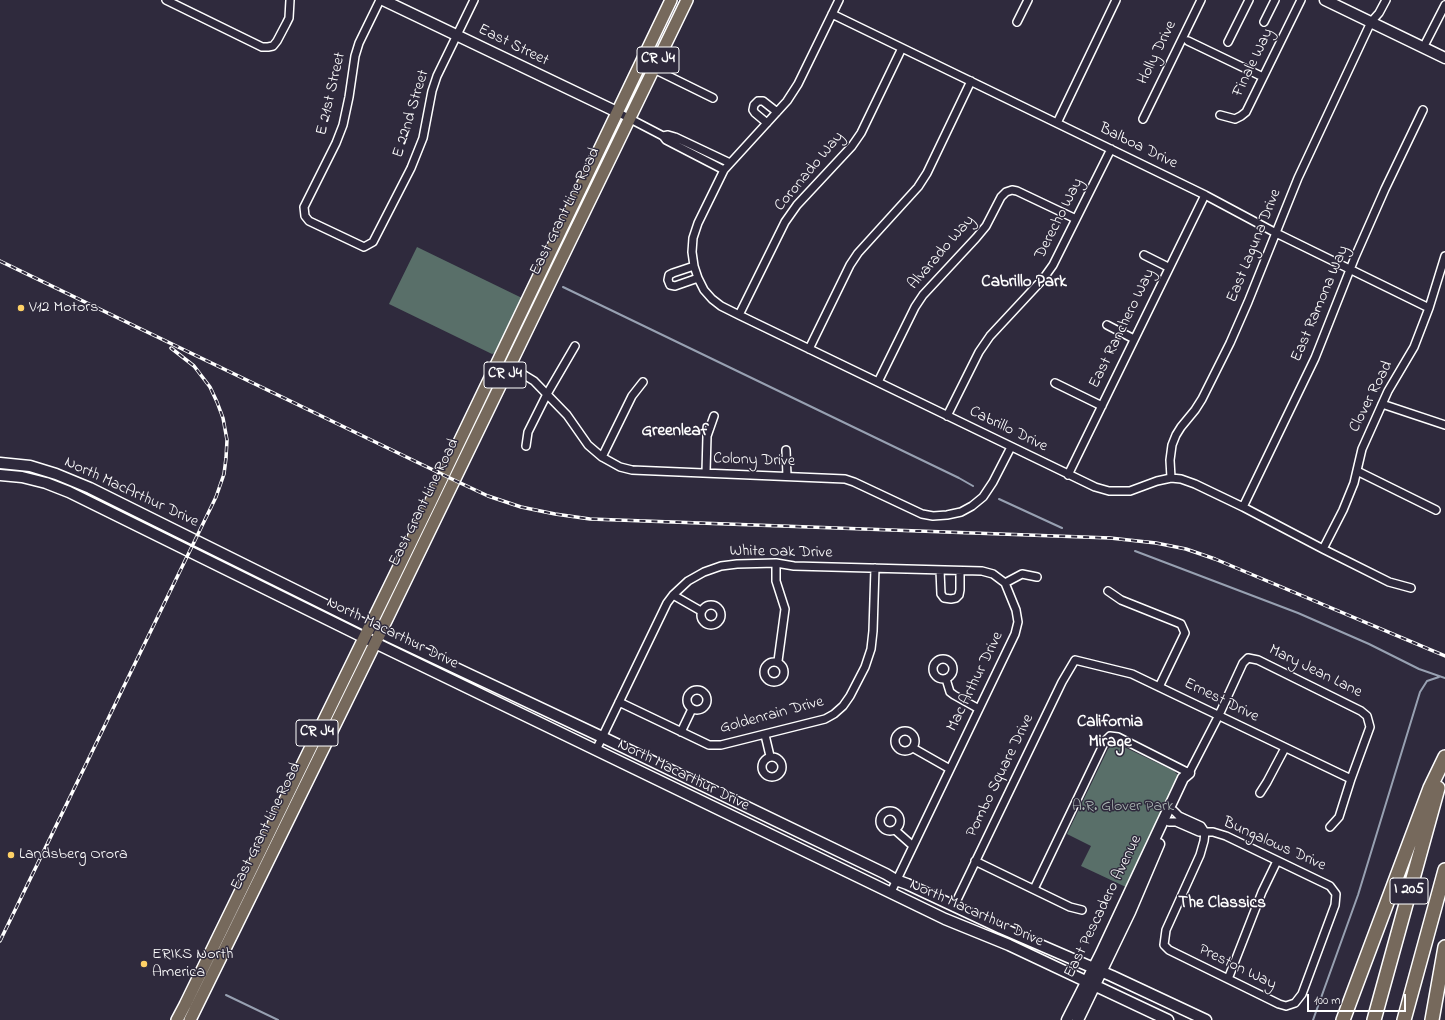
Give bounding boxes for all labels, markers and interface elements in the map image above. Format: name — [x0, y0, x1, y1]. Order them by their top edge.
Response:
street label: Holly Drive — [1134, 18, 1182, 88]
street label: East Street — [475, 21, 551, 71]
street label: Finale Way — [1229, 26, 1279, 100]
road number: CR J4 — [637, 47, 679, 73]
street label: E 21st Street — [313, 51, 351, 137]
street label: E 22nd Street — [390, 68, 434, 160]
street label: Balboa Drive — [1096, 120, 1180, 174]
street label: Coronado Way — [771, 128, 849, 216]
street label: East Grant Line Road — [527, 145, 605, 279]
street label: Derecho Way — [1031, 175, 1089, 263]
street label: East Laguna Drive — [1223, 186, 1287, 306]
street label: Alvarado Way — [905, 212, 979, 294]
street label: East Ramona Way — [1288, 243, 1354, 365]
street label: East Ranchero Way — [1086, 266, 1160, 392]
district label: Cabrillo Park — [981, 273, 1067, 293]
place label: V12 Motors — [29, 298, 98, 318]
marker: V12 Motors — [16, 303, 26, 313]
street label: Clover Road — [1346, 358, 1398, 436]
road number: CR J4 — [484, 362, 526, 388]
street label: Cabrillo Drive — [966, 403, 1050, 457]
district label: Greenleaf — [641, 422, 709, 442]
street label: East Grant Line Road — [386, 436, 464, 570]
street label: Colony Drive — [713, 450, 795, 472]
street label: North MacArthur Drive — [61, 453, 201, 533]
street label: White Oak Drive — [729, 543, 833, 563]
street label: North Macarthur Drive — [323, 594, 461, 674]
street label: Mac Arthur Drive — [944, 629, 1008, 735]
street label: Mary Jean Lane — [1265, 641, 1365, 703]
street label: Ernest Drive — [1181, 675, 1261, 727]
street label: Goldenrain Drive — [718, 693, 826, 739]
street label: Pombo Square Drive — [963, 712, 1039, 840]
district label: California Mirage — [1077, 713, 1143, 753]
road number: CR J4 — [296, 720, 338, 746]
street label: North Macarthur Drive — [614, 736, 752, 816]
street label: East Grant Line Road — [228, 760, 306, 894]
park label: A.R. Glover Park — [1072, 797, 1174, 817]
street label: Bungalows Drive — [1220, 814, 1328, 876]
street label: East Pescadero Avenue — [1061, 832, 1147, 982]
place label: Landsberg Orora — [19, 845, 128, 865]
marker: Landsberg Orora — [6, 850, 16, 860]
street label: North Macarthur Drive — [906, 876, 1046, 952]
road number: I 205 — [1390, 878, 1428, 904]
district label: The Classics — [1178, 894, 1266, 914]
street label: Preston Way — [1195, 941, 1279, 995]
place label: ERIKS North America — [152, 945, 233, 983]
marker: ERIKS North America — [139, 959, 149, 969]
scale bar — [1309, 986, 1408, 1012]
text: 100 m — [1314, 992, 1341, 1010]

